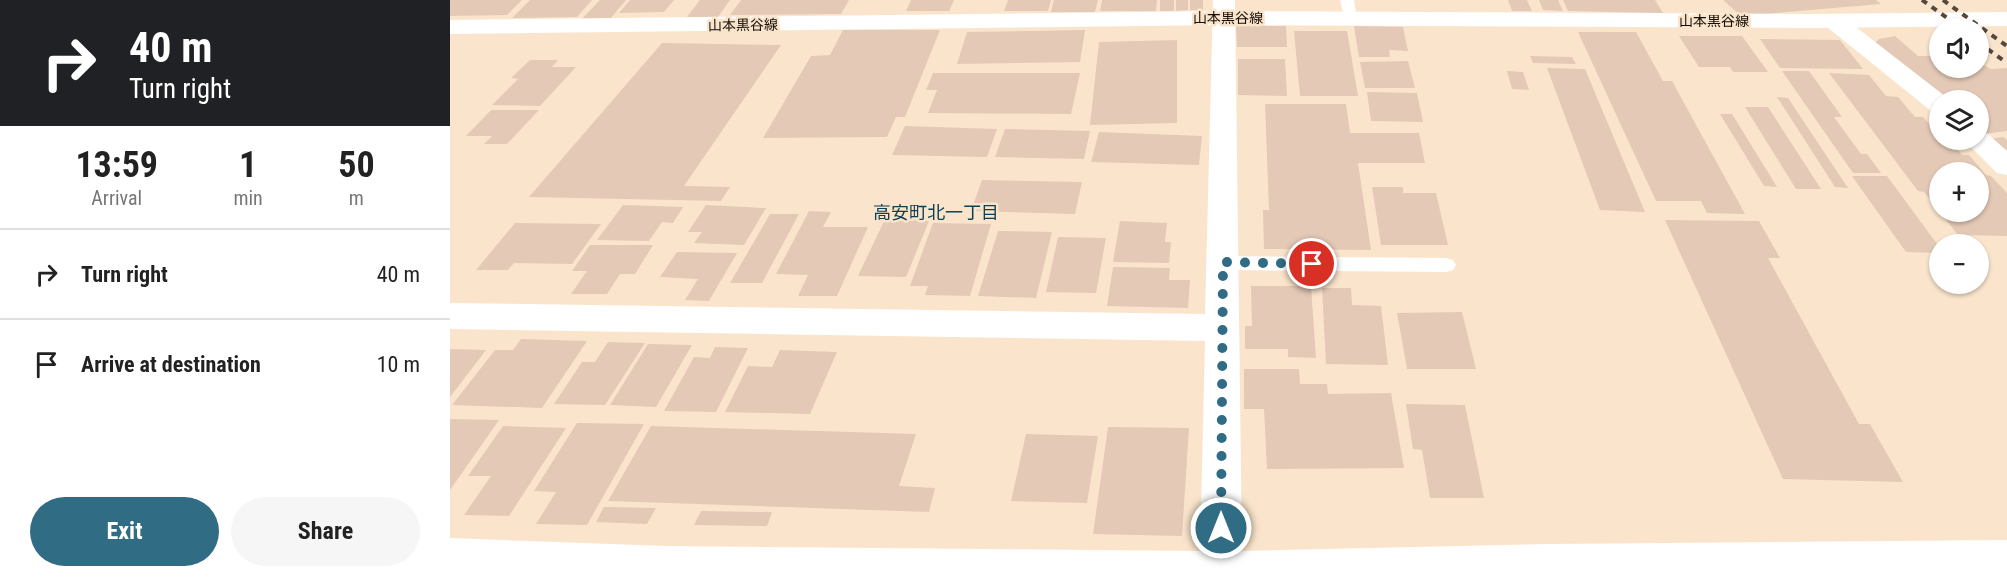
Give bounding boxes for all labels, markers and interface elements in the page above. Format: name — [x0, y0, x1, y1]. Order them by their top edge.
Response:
street label: 山本黒谷線 — [1193, 10, 1263, 26]
street label: 山本黒谷線 — [1679, 13, 1749, 29]
street label: 山本黒谷線 — [708, 16, 778, 34]
map controls — [1929, 18, 1989, 294]
button: sound — [1929, 18, 1989, 78]
text: 40 m — [129, 23, 212, 72]
icon: right — [30, 24, 108, 102]
text: Turn right — [129, 73, 231, 105]
button: layers — [1929, 90, 1989, 150]
text: 13:59 — [75, 144, 158, 186]
text: 1 — [239, 144, 257, 186]
text: 50 — [338, 144, 375, 186]
button: + — [1929, 162, 1989, 222]
text: Arrival — [91, 186, 142, 210]
text: min — [233, 186, 263, 210]
text: m — [349, 186, 364, 210]
district label: 高安町北一丁目 — [873, 202, 999, 223]
button: − — [1929, 234, 1989, 294]
pin — [1286, 238, 1337, 289]
icon: arrive — [1295, 247, 1328, 280]
icon: right — [30, 258, 63, 291]
text: Turn right — [81, 262, 168, 287]
text: 40 m — [377, 262, 420, 287]
icon: arrive — [30, 348, 63, 381]
text: Arrive at destination — [81, 352, 261, 377]
text: 10 m — [377, 352, 420, 377]
position arrow — [1189, 496, 1253, 560]
button: Exit — [30, 497, 219, 566]
button: Share — [231, 497, 420, 566]

